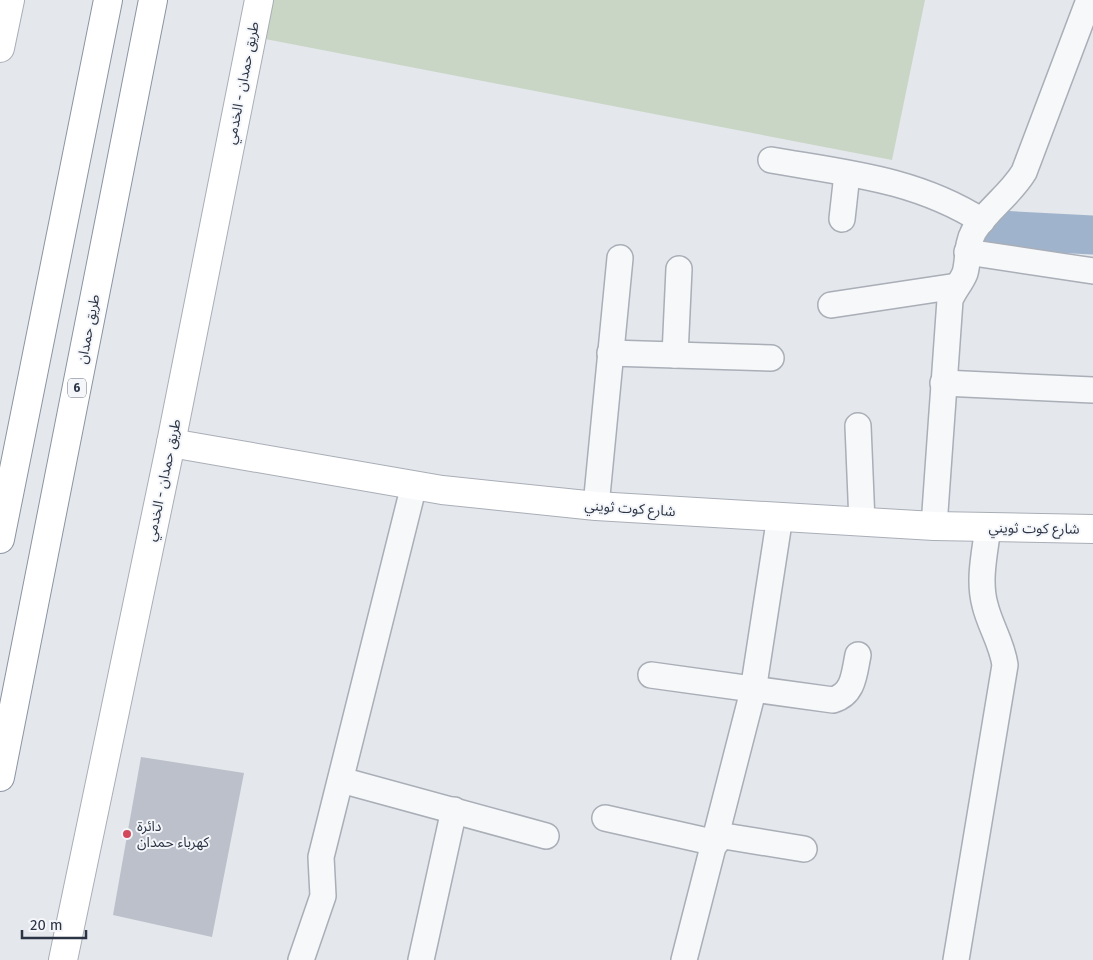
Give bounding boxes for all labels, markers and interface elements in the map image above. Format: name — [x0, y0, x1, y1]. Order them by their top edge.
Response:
street label: طريق حمدان - الخدمي — [222, 20, 265, 146]
street label: طريق حمدان — [73, 293, 105, 366]
road number: 6 — [68, 378, 86, 398]
street label: طريق حمدان - الخدمي — [142, 417, 187, 543]
street label: شارع كوت ثويني — [584, 497, 676, 522]
street label: شارع كوت ثويني — [988, 519, 1080, 540]
place label: دائرة كهرباء حمدان — [137, 818, 209, 851]
marker: دائرة كهرباء حمدان — [121, 828, 133, 840]
scale bar — [22, 908, 86, 940]
text: 20 m — [30, 916, 63, 934]

